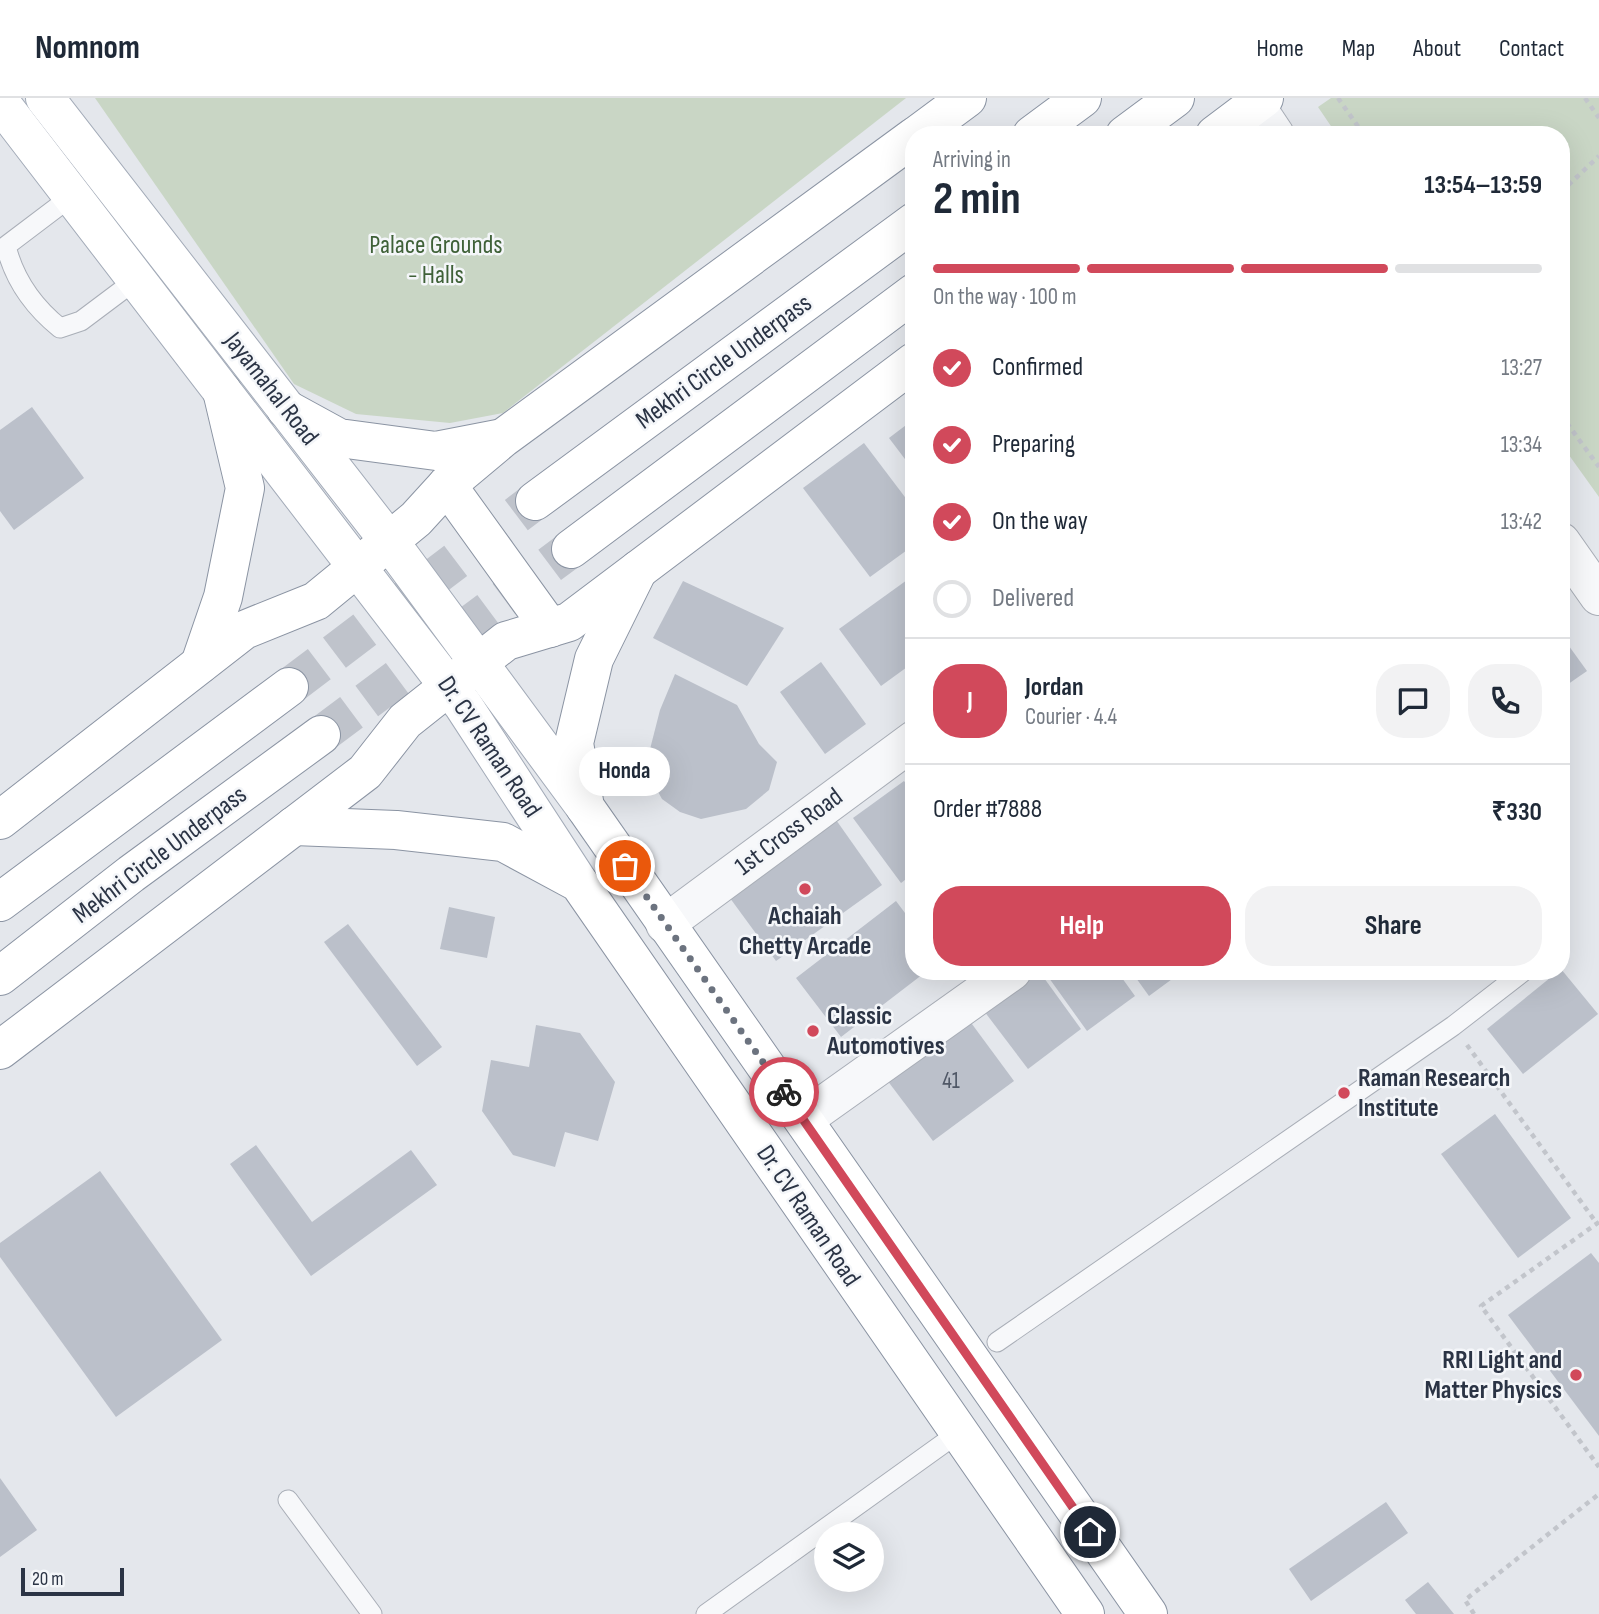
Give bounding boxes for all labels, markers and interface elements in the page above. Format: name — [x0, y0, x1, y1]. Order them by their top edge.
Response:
text: Nomnom — [35, 28, 140, 68]
text: Home — [1256, 34, 1304, 63]
text: Map — [1342, 34, 1375, 63]
text: About — [1413, 34, 1461, 63]
text: Contact — [1499, 34, 1564, 63]
text: Arriving in — [933, 146, 1011, 174]
text: 13:54–13:59 — [1424, 170, 1542, 201]
text: 2 min — [933, 172, 1021, 227]
park label: Palace Grounds - Halls — [369, 230, 503, 291]
text: On the way · 100 m — [933, 283, 1077, 311]
street label: Mekhri Circle Underpass — [630, 288, 818, 436]
street label: Jayamahal Road — [217, 325, 325, 452]
icon: check — [933, 349, 971, 387]
text: Confirmed — [992, 352, 1083, 383]
text: 13:27 — [1501, 354, 1542, 382]
icon: check — [933, 426, 971, 464]
text: Preparing — [992, 429, 1075, 460]
text: 13:34 — [1501, 431, 1542, 459]
icon: check — [933, 503, 971, 541]
text: On the way — [992, 506, 1088, 537]
text: 13:42 — [1501, 508, 1542, 536]
text: Delivered — [992, 583, 1074, 614]
button: chat — [1376, 664, 1450, 738]
button: phone — [1468, 664, 1542, 738]
street label: Dr. CV Raman Road — [430, 671, 548, 823]
text: Jordan — [1025, 672, 1083, 703]
text: J — [967, 686, 973, 717]
text: Courier · 4.4 — [1025, 703, 1117, 731]
callout: Honda — [580, 747, 670, 796]
text: Honda — [599, 757, 650, 785]
street label: Mekhri Circle Underpass — [67, 780, 253, 930]
street label: 1st Cross Road — [729, 781, 849, 883]
text: Order #7888 — [933, 794, 1042, 825]
text: ₹330 — [1491, 797, 1542, 828]
pin — [595, 836, 655, 896]
icon: bag — [606, 847, 644, 885]
marker: Achaiah Chetty Arcade — [797, 881, 813, 897]
button: Help — [933, 886, 1231, 966]
button: Share — [1245, 886, 1542, 966]
place label: Achaiah Chetty Arcade — [739, 901, 871, 962]
place label: Classic Automotives — [826, 1001, 945, 1062]
marker: Classic Automotives — [805, 1023, 821, 1039]
courier — [749, 1057, 819, 1127]
place label: Raman Research Institute — [1358, 1063, 1510, 1124]
house number: 41 — [942, 1067, 960, 1095]
icon: bike — [765, 1073, 803, 1111]
marker: Raman Research Institute — [1336, 1085, 1352, 1101]
street label: Dr. CV Raman Road — [749, 1140, 867, 1292]
place label: RRI Light and Matter Physics — [1424, 1345, 1562, 1406]
marker: RRI Light and Matter Physics — [1568, 1367, 1584, 1383]
pin — [1060, 1502, 1120, 1562]
icon: home — [1071, 1513, 1109, 1551]
map controls — [814, 1522, 884, 1592]
button: layers — [814, 1522, 884, 1592]
scale bar — [21, 1565, 124, 1597]
text: 20 m — [32, 1568, 64, 1591]

